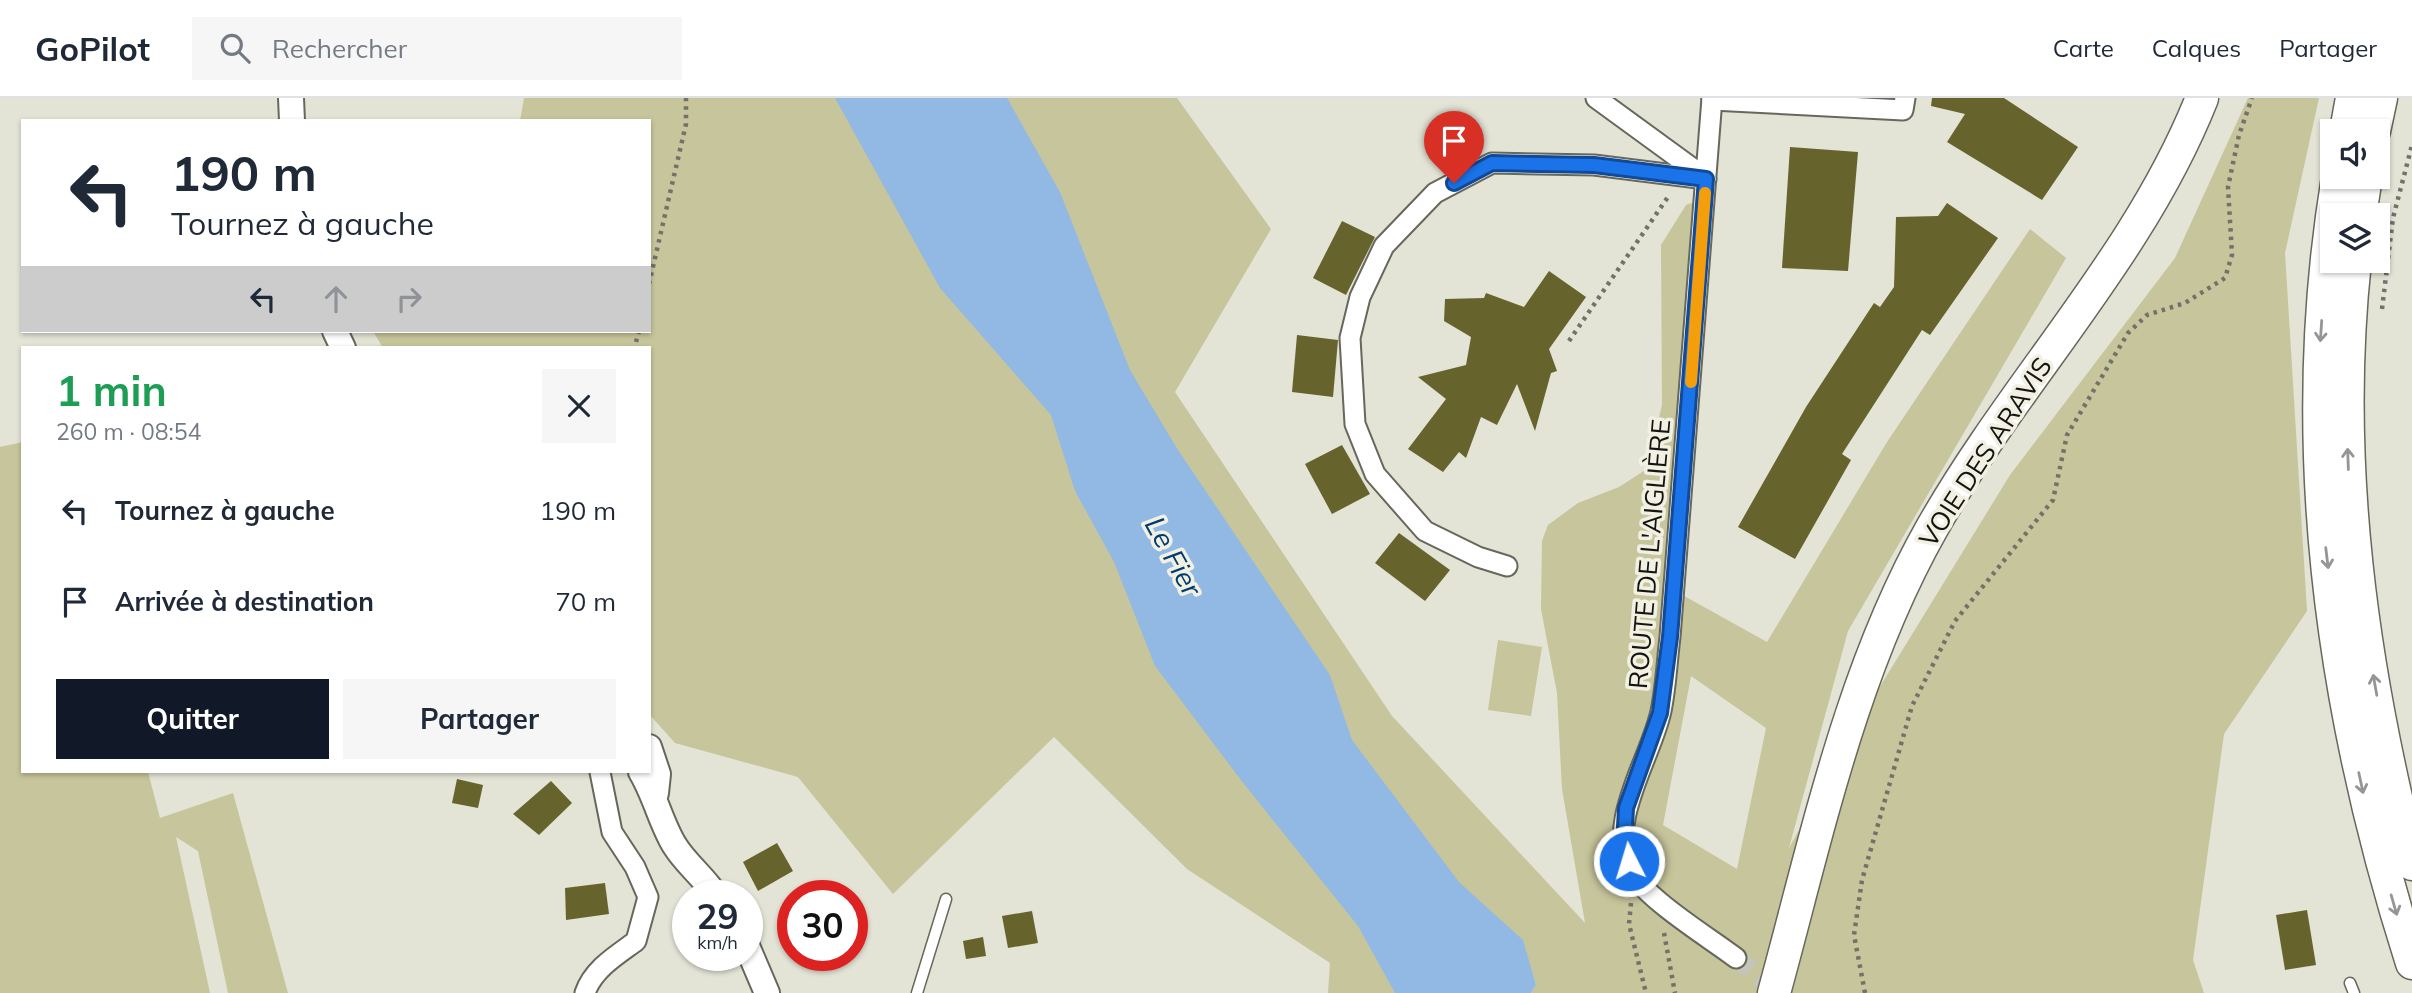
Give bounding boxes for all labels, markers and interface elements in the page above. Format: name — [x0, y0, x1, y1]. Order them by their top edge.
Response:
search box — [192, 17, 682, 80]
text: GoPilot — [35, 28, 150, 69]
icon: search — [216, 29, 254, 67]
text: Rechercher — [272, 32, 407, 65]
text: Carte — [2053, 33, 2114, 63]
text: Calques — [2152, 33, 2241, 63]
text: Partager — [2279, 33, 2377, 63]
pin — [1424, 111, 1484, 183]
map controls — [2320, 119, 2390, 273]
button: sound — [2320, 119, 2390, 189]
icon: arrive — [1435, 122, 1473, 160]
text: 190 m — [171, 142, 317, 203]
icon: left — [56, 147, 147, 238]
text: Tournez à gauche — [171, 203, 434, 243]
button: layers — [2320, 203, 2390, 273]
icon: left — [244, 280, 282, 318]
icon: ahead — [317, 280, 355, 318]
icon: right — [390, 280, 428, 318]
one-way arrow — [2314, 319, 2327, 342]
street label: VOIE DES ARAVIS — [1911, 351, 2059, 553]
text: 1 min — [56, 364, 167, 417]
button: close — [542, 369, 616, 443]
text: 260 m · 08:54 — [56, 417, 201, 446]
street label: ROUTE DE L'AIGLIÈRE — [1621, 418, 1677, 690]
one-way arrow — [2342, 448, 2355, 471]
icon: left — [56, 492, 94, 530]
text: Tournez à gauche — [115, 494, 335, 527]
text: 190 m — [540, 494, 616, 527]
water label: Le Fier — [1138, 510, 1211, 603]
one-way arrow — [2320, 546, 2333, 569]
icon: arrive — [56, 583, 94, 621]
text: Arrivée à destination — [115, 585, 374, 618]
text: 70 m — [555, 585, 616, 618]
one-way arrow — [2368, 674, 2381, 697]
button: Quitter — [56, 679, 329, 759]
button: Partager — [343, 679, 616, 759]
one-way arrow — [2354, 771, 2368, 794]
position arrow — [1592, 824, 1666, 898]
speed limit sign: 30 — [777, 880, 868, 971]
text: 29 — [696, 894, 739, 938]
one-way arrow — [2388, 894, 2401, 916]
text: km/h — [697, 931, 738, 954]

